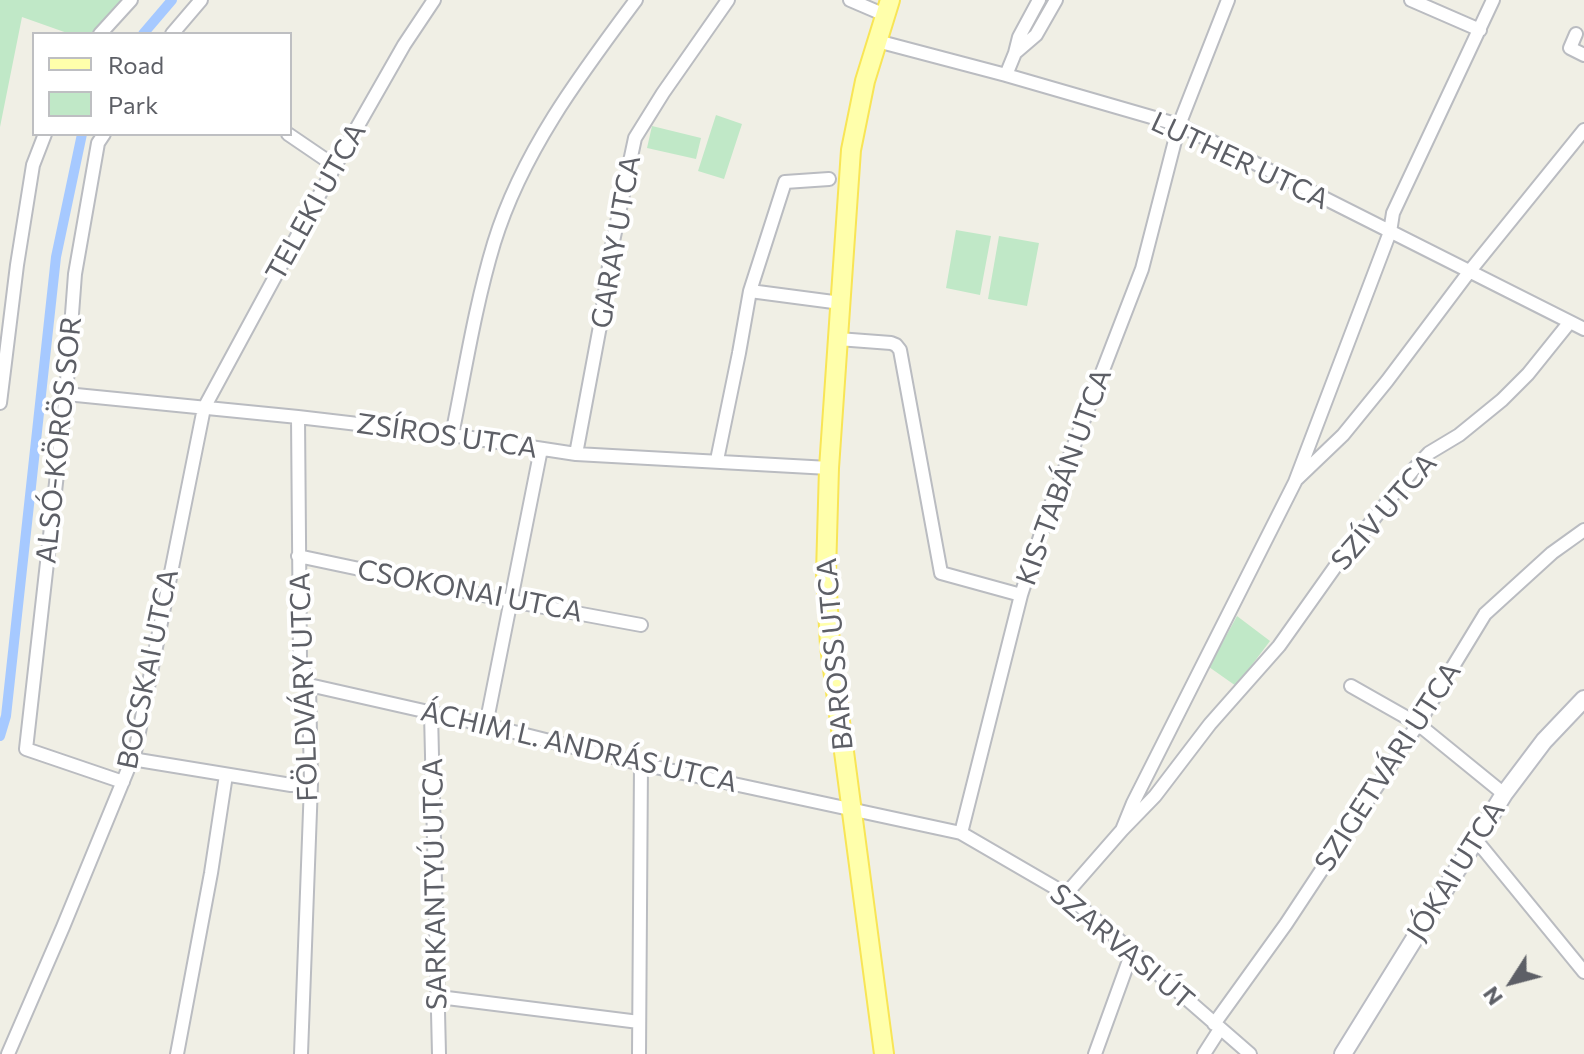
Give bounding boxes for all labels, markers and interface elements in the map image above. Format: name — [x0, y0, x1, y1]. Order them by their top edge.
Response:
legend — [32, 32, 292, 136]
text: Road — [108, 50, 164, 79]
text: Park — [108, 90, 158, 119]
street label: LUTHER UTCA — [1146, 105, 1334, 217]
street label: TELEKI UTCA — [259, 117, 373, 287]
street label: GARAY UTCA — [584, 153, 648, 331]
street label: ALSÓ-KÖRÖS SOR — [29, 315, 89, 565]
street label: KIS-TABÁN UTCA — [1009, 364, 1119, 590]
street label: ZSÍROS UTCA — [355, 407, 539, 465]
street label: SZÍV UTCA — [1324, 447, 1444, 577]
street label: CSOKONAI UTCA — [354, 553, 586, 629]
street label: BAROSS UTCA — [810, 557, 860, 751]
street label: BOCSKAI UTCA — [110, 566, 186, 772]
street label: FÖLDVÁRY UTCA — [283, 572, 325, 802]
street label: SZIGETVÁRI UTCA — [1308, 656, 1468, 878]
street label: ÁCHIM L. ANDRÁS UTCA — [418, 694, 740, 800]
street label: SARKANTYÚ UTCA — [416, 758, 454, 1010]
street label: JÓKAI UTCA — [1400, 795, 1512, 947]
street label: SZARVASI ÚT — [1043, 877, 1201, 1017]
north arrow — [1472, 942, 1552, 1022]
text: N — [1476, 982, 1508, 1011]

